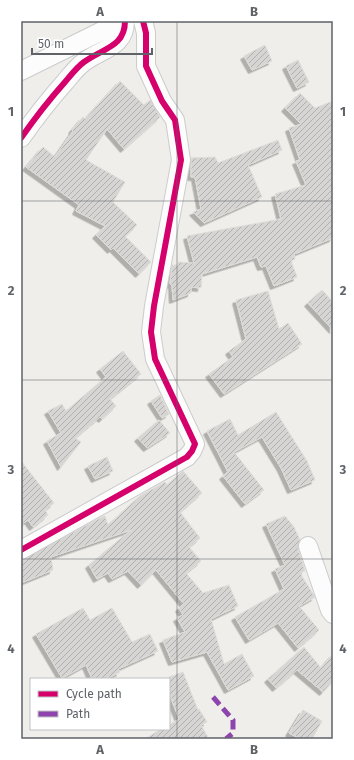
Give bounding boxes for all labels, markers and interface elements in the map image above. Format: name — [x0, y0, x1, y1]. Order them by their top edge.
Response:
text: A — [95, 4, 104, 19]
text: B — [250, 4, 258, 19]
scale bar — [32, 30, 152, 56]
text: 50 m — [38, 37, 64, 51]
text: 1 — [8, 104, 14, 119]
text: 1 — [340, 104, 346, 119]
text: 2 — [8, 283, 15, 298]
text: 2 — [340, 283, 347, 298]
text: 3 — [7, 462, 15, 477]
text: 3 — [339, 462, 347, 477]
text: 4 — [7, 641, 15, 656]
text: 4 — [339, 641, 347, 656]
legend — [30, 678, 170, 730]
text: Cycle path — [66, 687, 122, 701]
text: Path — [66, 707, 90, 721]
text: A — [95, 742, 104, 757]
text: B — [250, 742, 258, 757]

